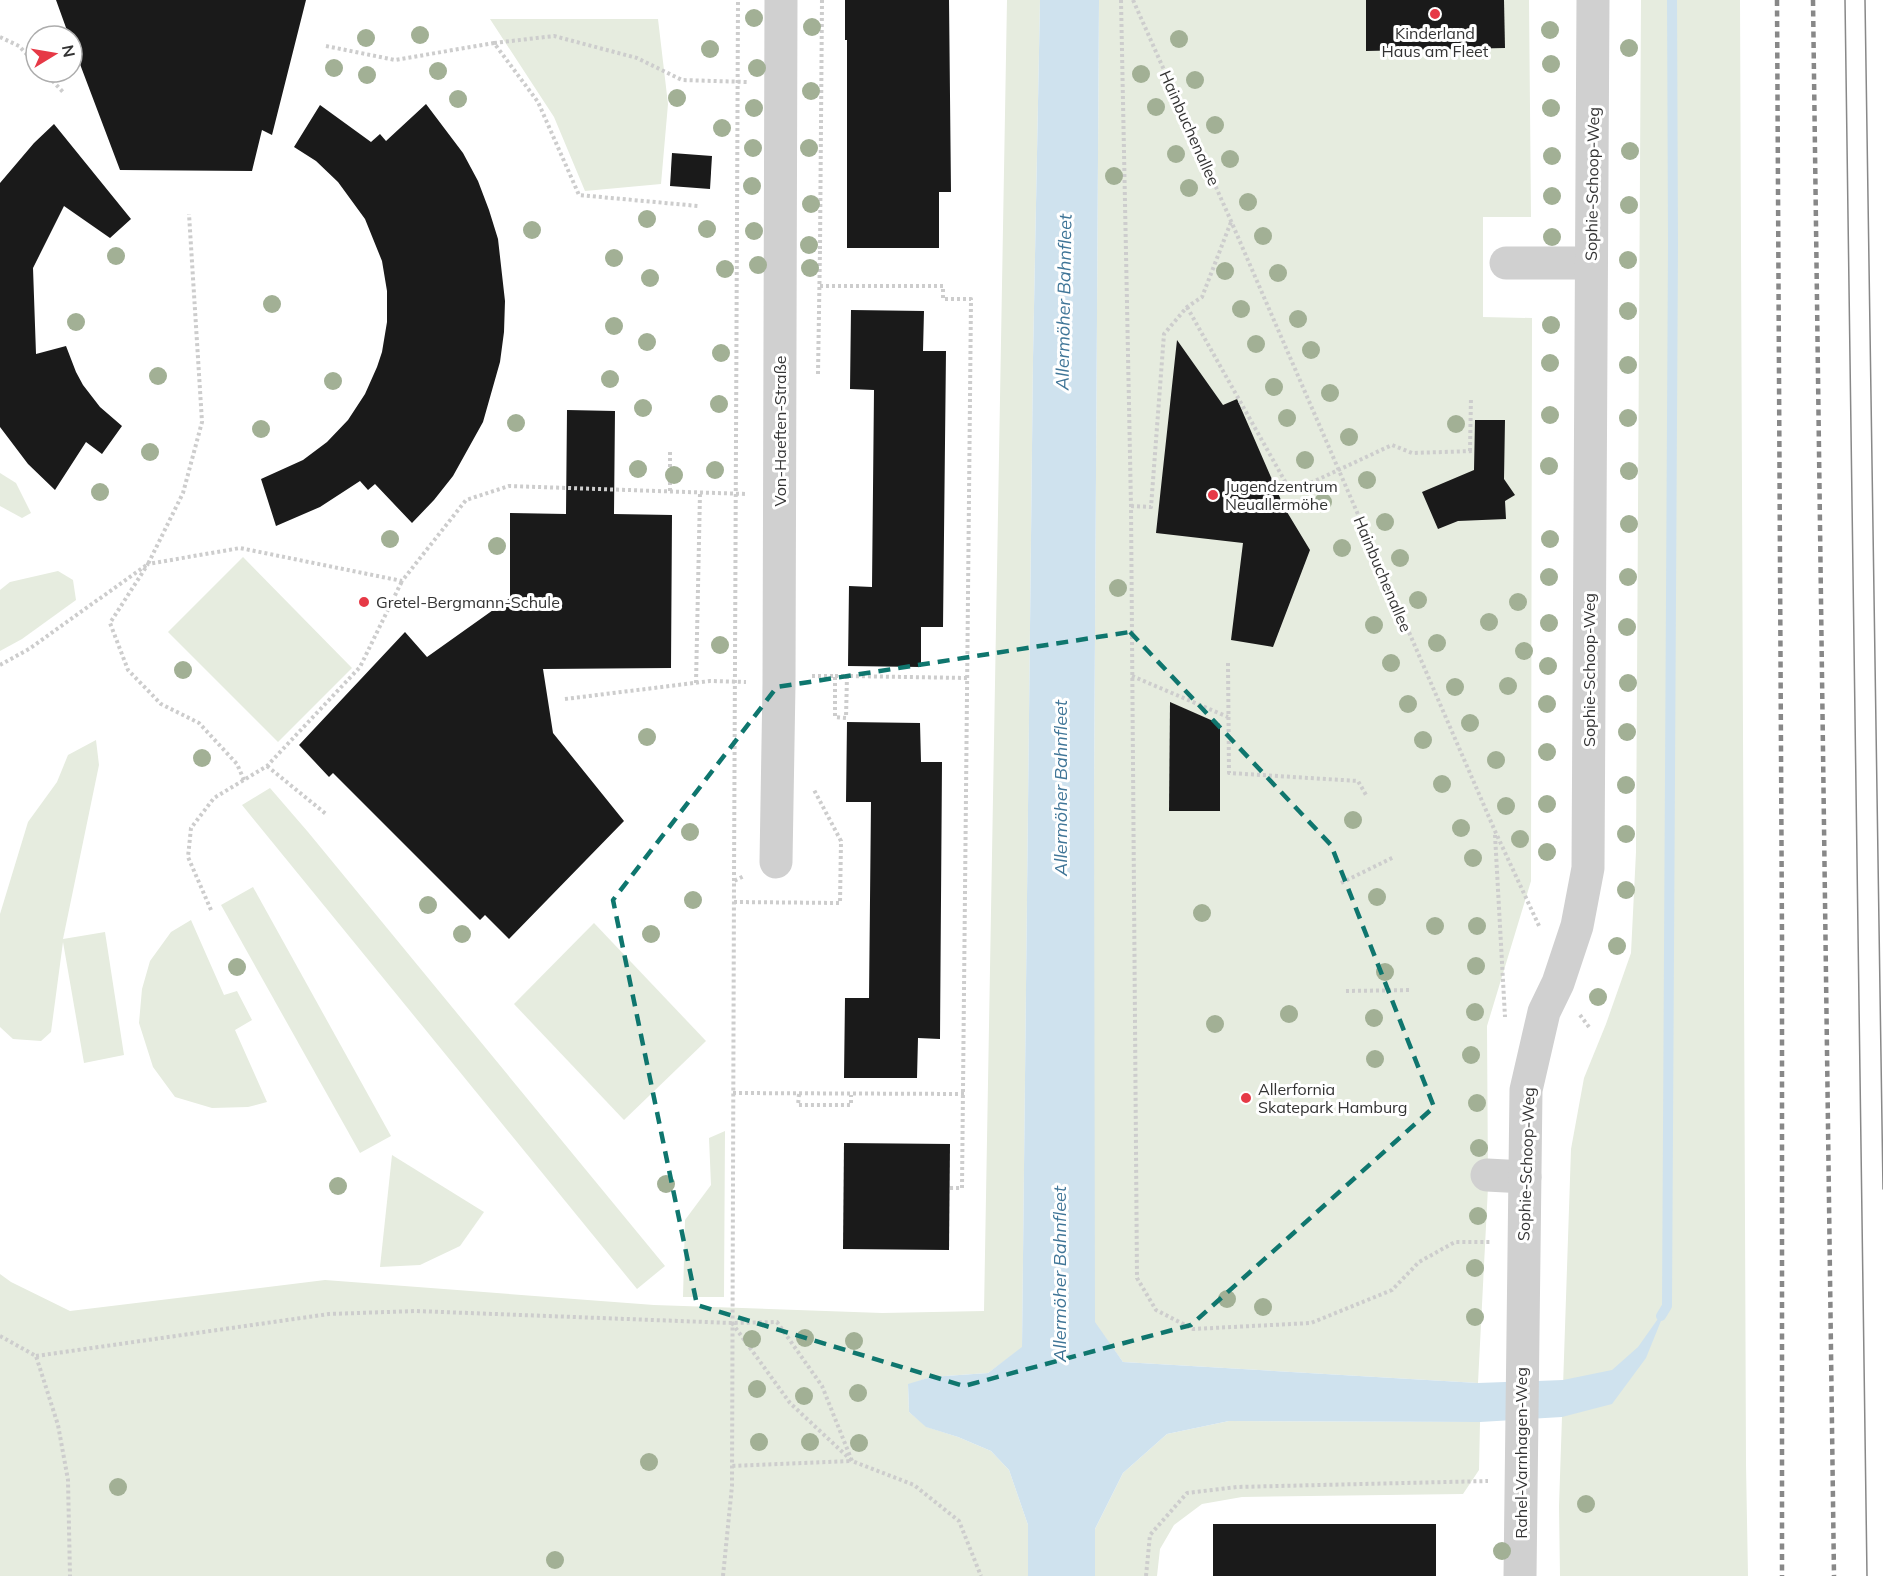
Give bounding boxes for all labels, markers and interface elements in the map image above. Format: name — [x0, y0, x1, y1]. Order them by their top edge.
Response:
marker: Kinderland Haus am Fleet — [1428, 7, 1442, 21]
place label: Kinderland Haus am Fleet — [1382, 23, 1489, 61]
north arrow — [24, 24, 84, 84]
text: N — [58, 43, 80, 59]
street label: Hainbuchenallee — [1156, 67, 1224, 189]
street label: Sophie-Schoop-Weg — [1581, 107, 1603, 261]
water label: Allermöher Bahnfleet — [1050, 213, 1077, 391]
street label: Von-Haeften-Straße — [770, 355, 790, 507]
place label: Jugendzentrum Neuallermöhe — [1225, 476, 1338, 514]
marker: Jugendzentrum Neuallermöhe — [1206, 488, 1220, 502]
street label: Hainbuchenallee — [1350, 513, 1416, 635]
place label: Gretel-Bergmann-Schule — [376, 592, 560, 612]
street label: Sophie-Schoop-Weg — [1579, 593, 1599, 747]
marker: Gretel-Bergmann-Schule — [357, 595, 371, 609]
water label: Allermöher Bahnfleet — [1049, 699, 1072, 877]
place label: Allerfornia Skatepark Hamburg — [1258, 1079, 1407, 1117]
street label: Sophie-Schoop-Weg — [1513, 1087, 1539, 1241]
marker: Allerfornia Skatepark Hamburg — [1239, 1091, 1253, 1105]
water label: Allermöher Bahnfleet — [1048, 1185, 1071, 1363]
street label: Rahel-Varnhagen-Weg — [1511, 1367, 1531, 1539]

